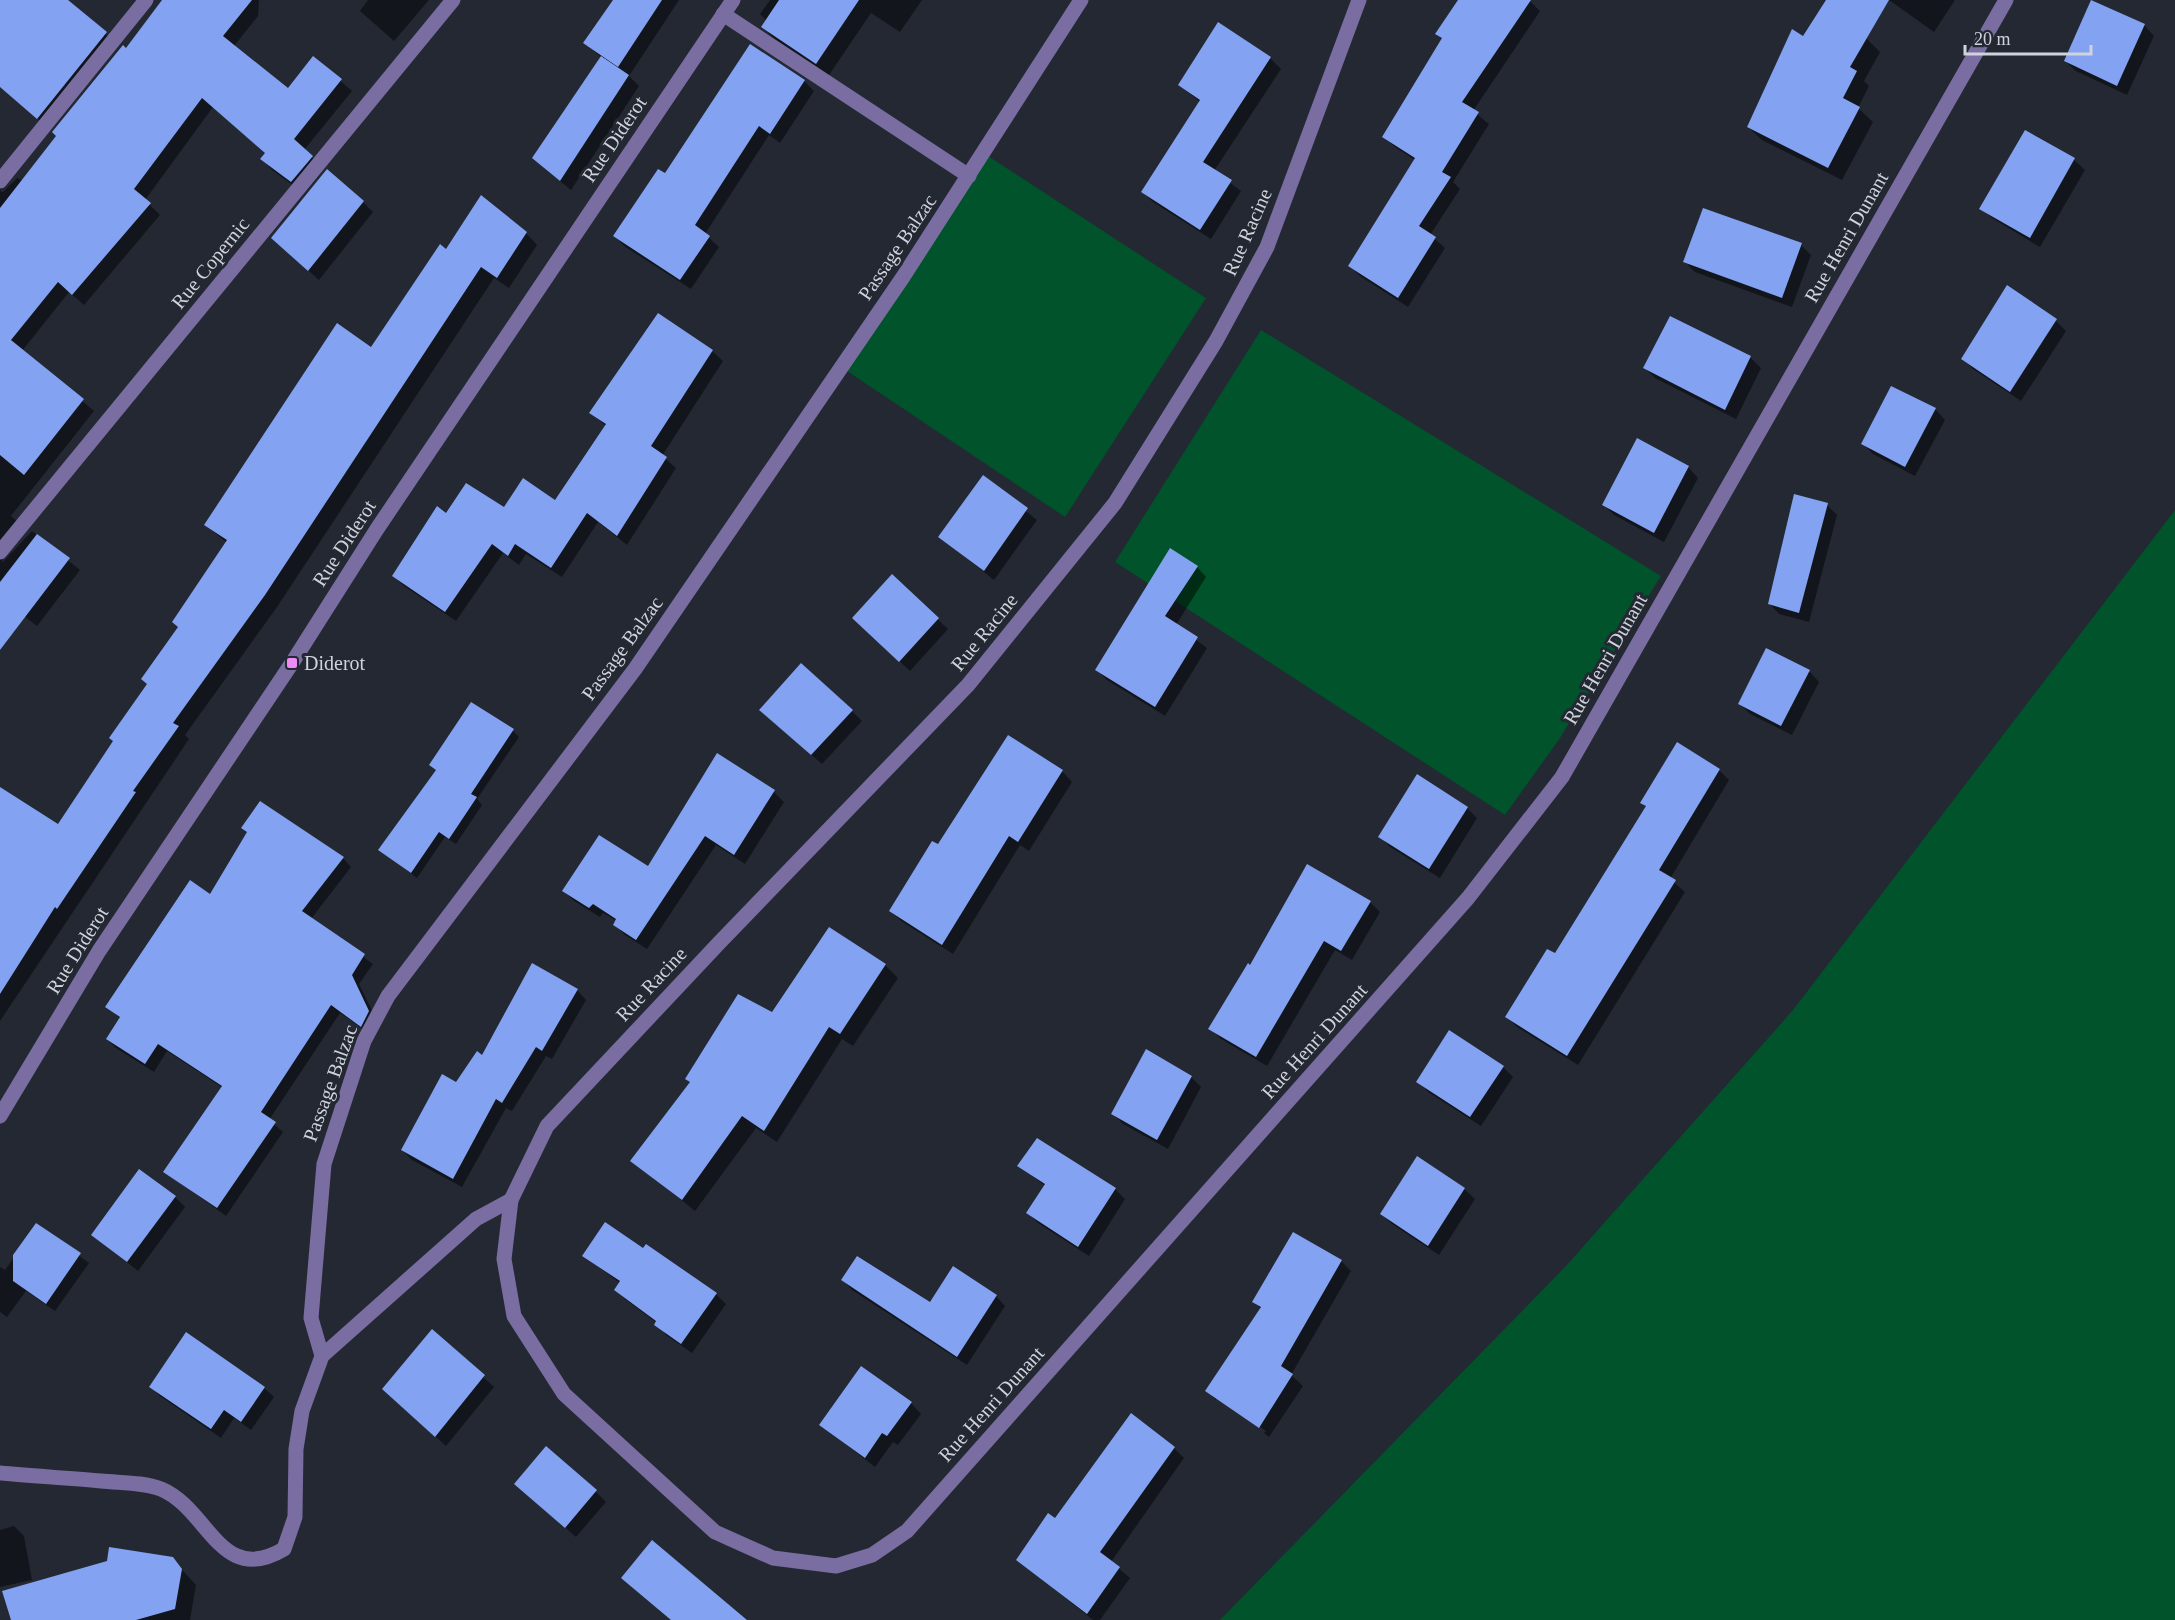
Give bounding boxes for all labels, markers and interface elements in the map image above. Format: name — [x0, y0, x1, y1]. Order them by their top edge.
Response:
scale bar — [1965, 18, 2091, 56]
text: 20 m — [1974, 29, 2011, 49]
street label: Rue Diderot — [577, 92, 651, 186]
street label: Rue Henri Dunant — [1800, 168, 1892, 306]
street label: Rue Racine — [1218, 185, 1276, 279]
street label: Passage Balzac — [854, 190, 941, 305]
street label: Rue Copernic — [167, 213, 254, 314]
street label: Rue Diderot — [308, 495, 380, 590]
street label: Rue Racine — [946, 589, 1022, 675]
street label: Rue Henri Dunant — [1559, 590, 1651, 728]
street label: Passage Balzac — [577, 592, 668, 705]
place label: Diderot — [304, 652, 366, 674]
marker: Diderot — [285, 656, 299, 670]
street label: Rue Diderot — [42, 902, 113, 998]
street label: Rue Racine — [611, 942, 691, 1025]
street label: Rue Henri Dunant — [1257, 979, 1372, 1103]
street label: Passage Balzac — [299, 1021, 362, 1145]
street label: Rue Henri Dunant — [934, 1342, 1049, 1466]

